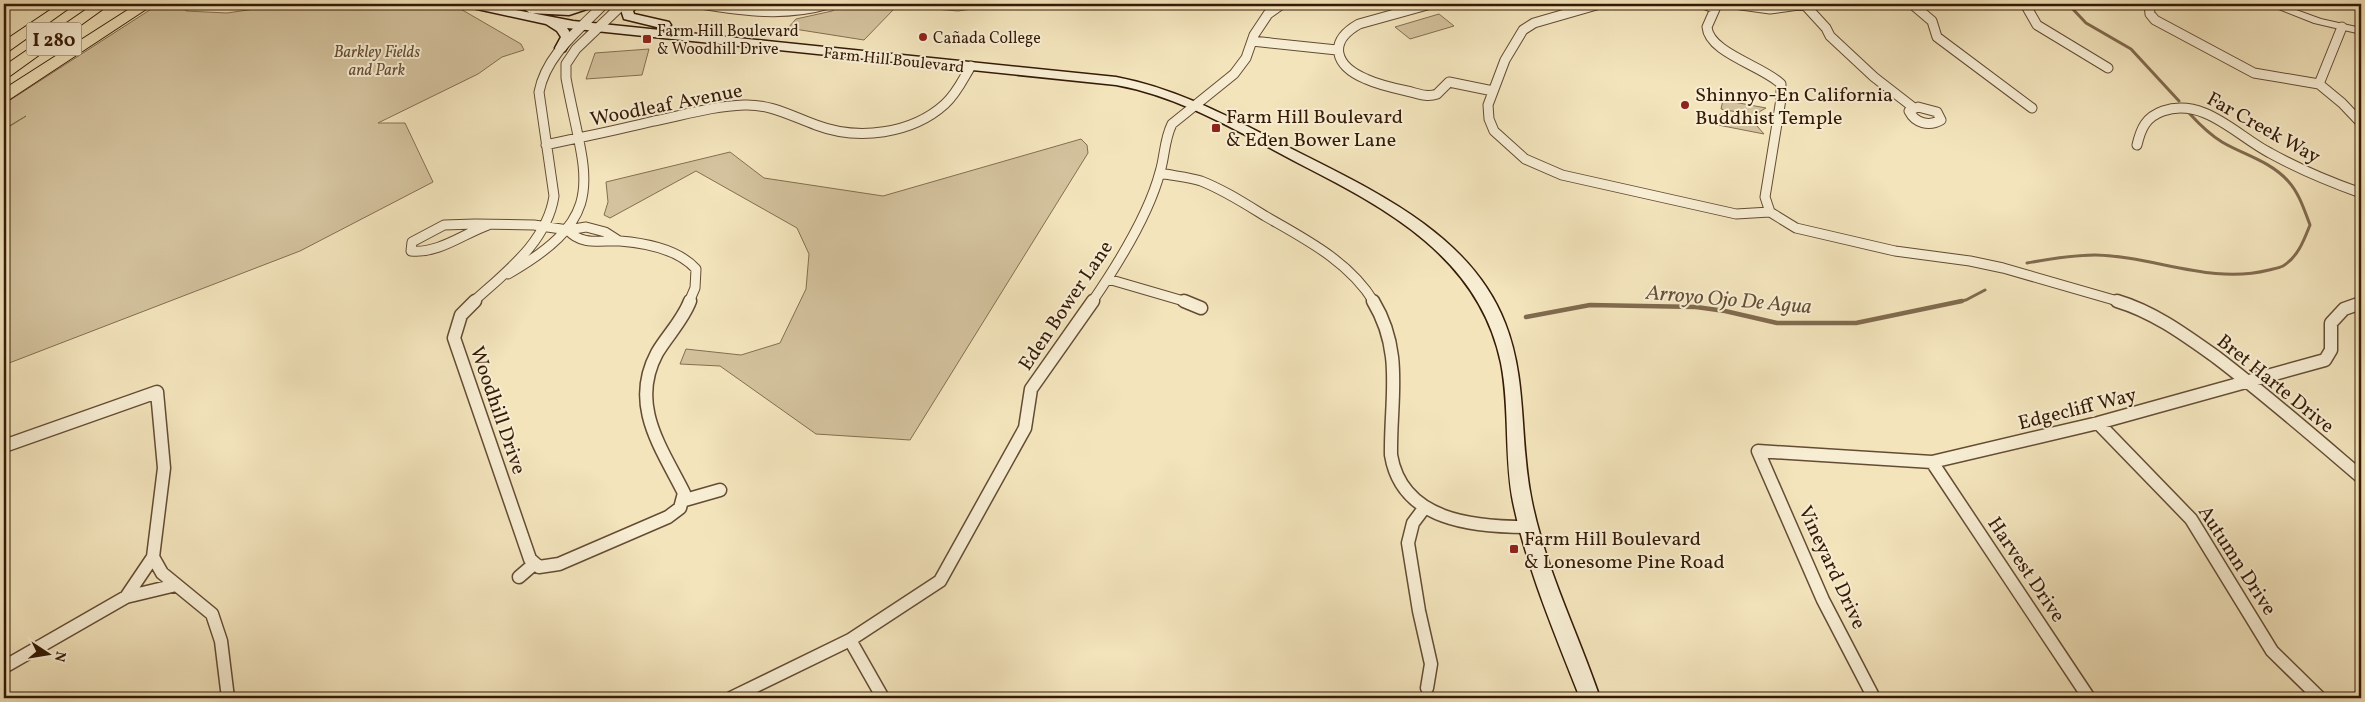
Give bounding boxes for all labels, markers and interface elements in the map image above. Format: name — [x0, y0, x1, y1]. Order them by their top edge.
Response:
place label: Farm Hill Boulevard & Woodhill Drive — [657, 21, 799, 61]
road number: I 280 — [27, 22, 82, 56]
place label: Cañada College — [933, 28, 1041, 50]
marker: Cañada College — [917, 31, 929, 43]
marker: Farm Hill Boulevard & Woodhill Drive — [641, 33, 653, 45]
park label: Barkley Fields and Park — [334, 42, 420, 82]
street label: Farm Hill Boulevard — [822, 43, 965, 79]
street label: Woodleaf Avenue — [588, 77, 745, 134]
place label: Shinnyo-En California Buddhist Temple — [1695, 82, 1893, 133]
street label: Far Creek Way — [2201, 86, 2325, 172]
marker: Shinnyo-En California Buddhist Temple — [1679, 99, 1691, 111]
place label: Farm Hill Boulevard & Eden Bower Lane — [1226, 104, 1403, 155]
marker: Farm Hill Boulevard & Eden Bower Lane — [1210, 122, 1222, 134]
street label: Eden Bower Lane — [1013, 236, 1121, 377]
water label: Arroyo Ojo De Agua — [1644, 279, 1813, 322]
street label: Bret Harte Drive — [2210, 328, 2339, 441]
street label: Woodhill Drive — [462, 343, 532, 478]
street label: Edgecliff Way — [2015, 382, 2140, 438]
street label: Autumn Drive — [2190, 501, 2282, 621]
street label: Vineyard Drive — [1790, 502, 1872, 634]
street label: Harvest Drive — [1980, 512, 2071, 628]
place label: Farm Hill Boulevard & Lonesome Pine Road — [1524, 526, 1725, 577]
marker: Farm Hill Boulevard & Lonesome Pine Road — [1508, 543, 1520, 555]
north arrow — [22, 630, 72, 680]
text: N — [49, 649, 70, 663]

